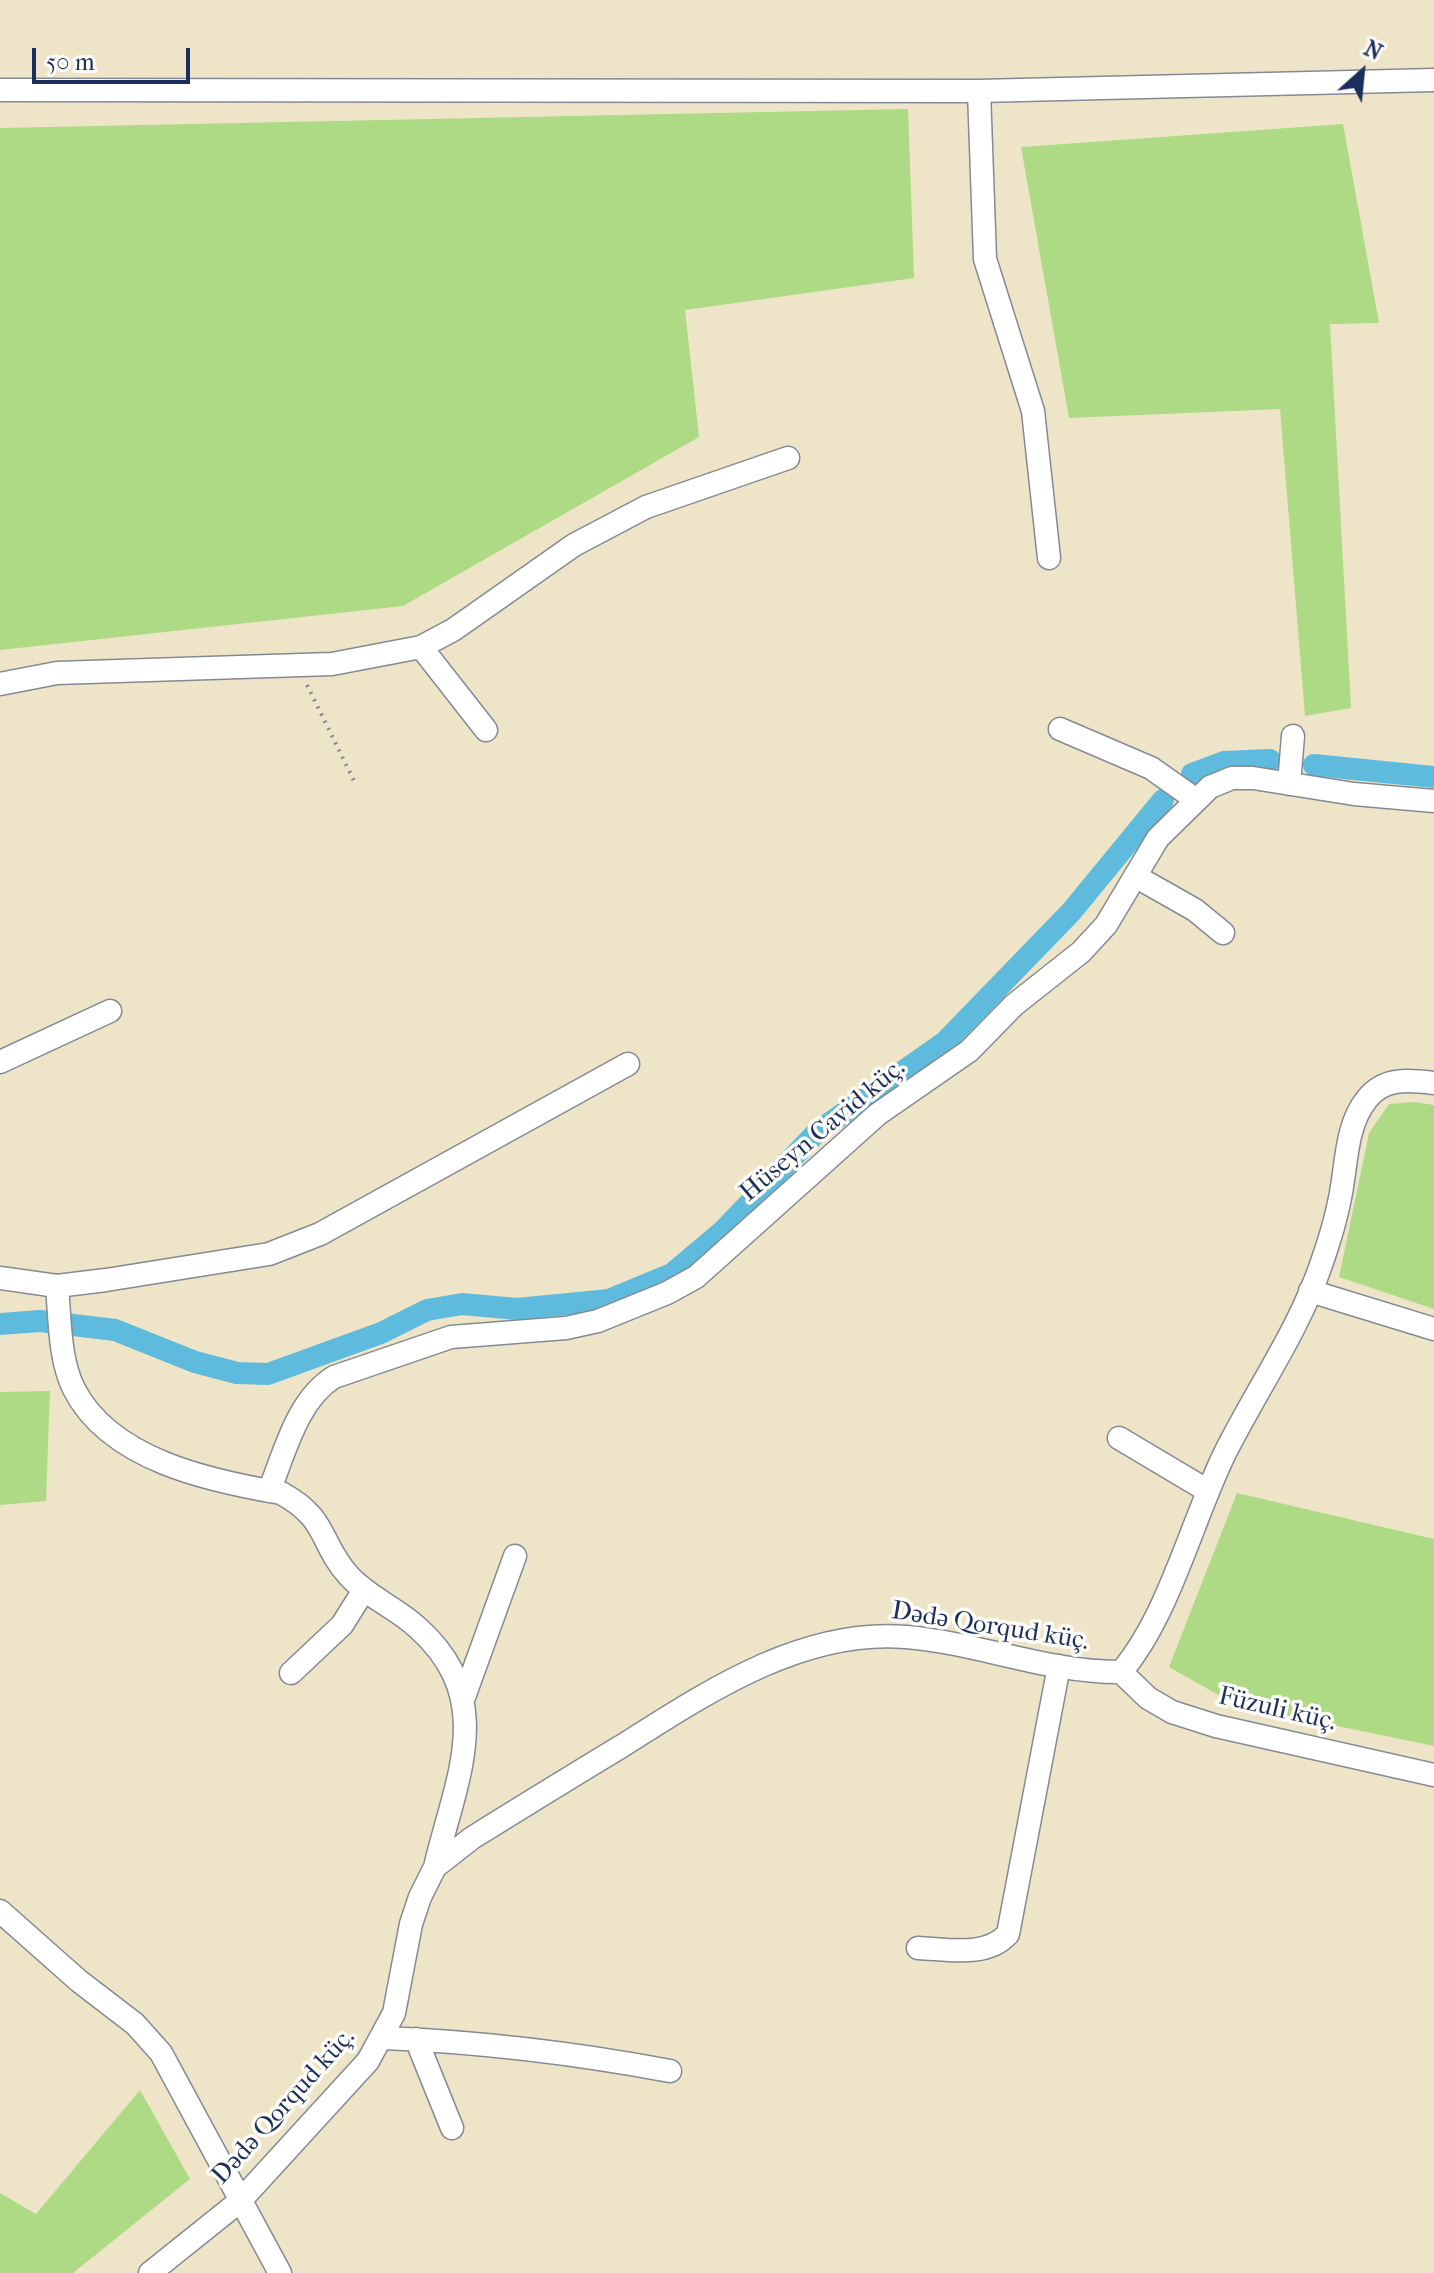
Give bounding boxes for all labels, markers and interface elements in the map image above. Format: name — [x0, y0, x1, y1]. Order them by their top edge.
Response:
scale bar — [36, 32, 194, 82]
north arrow — [1322, 32, 1402, 112]
text: N — [1360, 35, 1386, 66]
text: 50 m — [46, 48, 95, 76]
street label: Hüseyn Cavid küç. — [734, 1053, 912, 1209]
street label: Dədə Qorqud küç. — [889, 1596, 1091, 1658]
street label: Füzuli küç. — [1215, 1681, 1339, 1739]
street label: Dədə Qorqud küç. — [206, 2023, 362, 2191]

